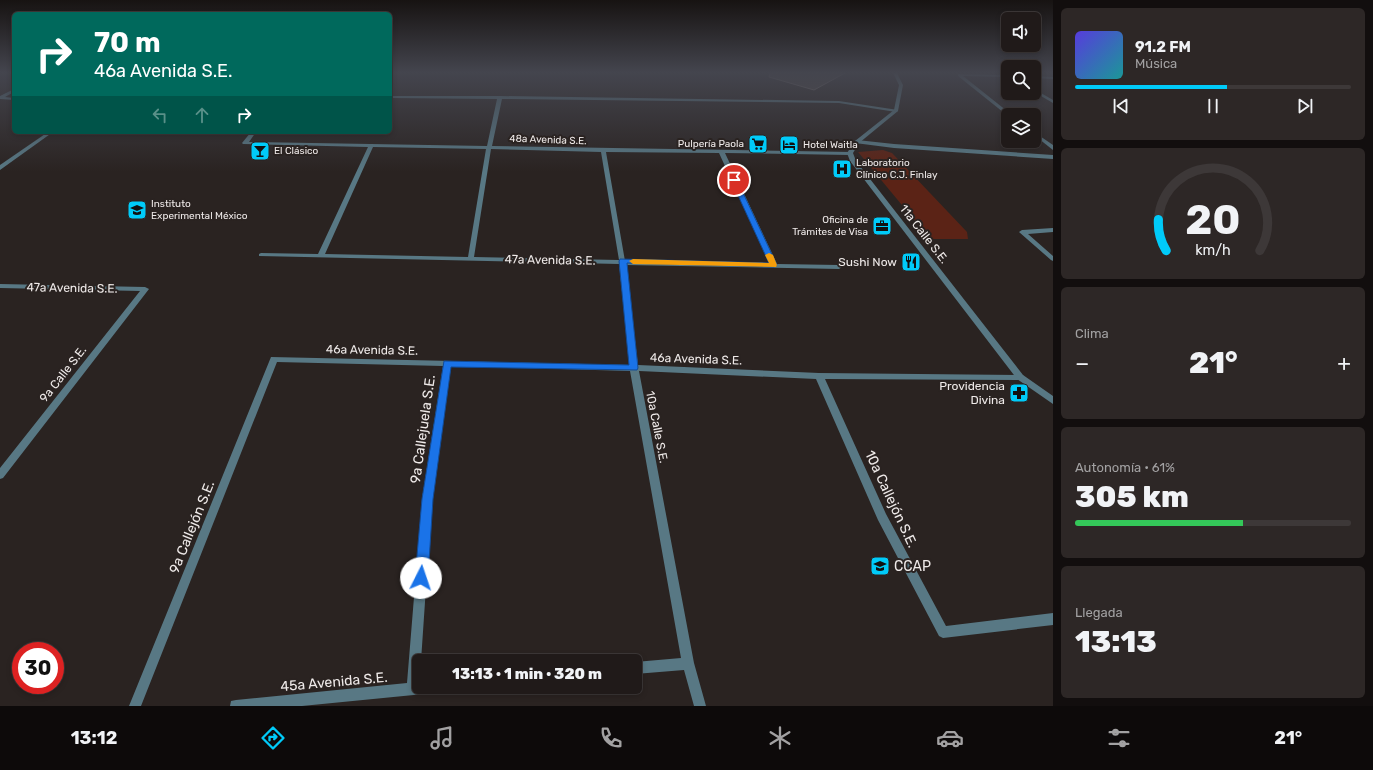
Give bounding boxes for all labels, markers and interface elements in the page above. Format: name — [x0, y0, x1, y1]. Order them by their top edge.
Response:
map controls — [1001, 12, 1041, 148]
button: sound — [1001, 12, 1041, 52]
text: 70 m — [94, 26, 161, 59]
icon: right — [28, 28, 80, 80]
text: 91.2 FM — [1135, 38, 1191, 56]
text: Música — [1135, 56, 1177, 71]
text: 46a Avenida S.E. — [94, 60, 233, 82]
button: search — [1001, 60, 1041, 100]
icon: previous — [1110, 95, 1132, 117]
icon: pause — [1202, 95, 1224, 117]
icon: next — [1294, 95, 1316, 117]
icon: left — [149, 104, 171, 126]
icon: ahead — [191, 104, 213, 126]
icon: right — [233, 104, 255, 126]
button: layers — [1001, 108, 1041, 148]
street label: 48a Avenida S.E. — [509, 133, 587, 147]
supermarket icon: Pulpería Paola — [747, 133, 769, 155]
hotel icon: Hotel Waitla — [778, 134, 800, 156]
place label: Pulpería Paola — [678, 138, 744, 150]
place label: Hotel Waitla — [803, 139, 858, 151]
bar icon: El Clásico — [249, 140, 271, 162]
place label: El Clásico — [274, 145, 319, 157]
place label: Laboratorio Clínico C.J. Finlay — [856, 157, 938, 181]
hospital icon: Laboratorio Clínico C.J. Finlay — [831, 158, 853, 180]
pin — [717, 163, 751, 197]
icon: arrive — [723, 169, 745, 191]
text: 20 — [1185, 195, 1241, 244]
place label: Instituto Experimental México — [151, 198, 248, 222]
school or university icon: Instituto Experimental México — [126, 199, 148, 221]
street label: 11a Calle S.E. — [897, 202, 951, 266]
place label: Oficina de Trámites de Visa — [792, 214, 868, 238]
office icon: Oficina de Trámites de Visa — [871, 215, 893, 237]
text: km/h — [1195, 242, 1231, 259]
restaurant icon: Sushi Now — [900, 251, 922, 273]
street label: 47a Avenida S.E. — [504, 252, 596, 268]
place label: Sushi Now — [838, 255, 897, 269]
street label: 47a Avenida S.E. — [26, 280, 118, 296]
text: Clima — [1075, 326, 1109, 341]
street label: 46a Avenida S.E. — [326, 342, 418, 358]
street label: 9a Calle S.E. — [37, 343, 89, 405]
text: 21° — [1189, 345, 1238, 381]
street label: 46a Avenida S.E. — [650, 350, 742, 368]
text: − — [1075, 350, 1089, 377]
text: + — [1337, 350, 1351, 377]
street label: 9a Callejuela S.E. — [407, 374, 439, 484]
place label: Providencia Divina — [939, 379, 1005, 407]
pharmacy icon: Providencia Divina — [1008, 382, 1030, 404]
street label: 10a Calle S.E. — [643, 390, 671, 464]
street label: 10a Callejón S.E. — [861, 448, 921, 550]
text: Autonomía · 61% — [1075, 460, 1175, 475]
street label: 9a Callejón S.E. — [166, 478, 218, 576]
text: 305 km — [1075, 479, 1189, 515]
school or university icon: CCAP — [869, 555, 891, 577]
position arrow — [400, 557, 442, 599]
place label: CCAP — [894, 558, 931, 575]
text: Llegada — [1075, 605, 1123, 620]
text: 13:13 — [1075, 624, 1157, 660]
speed limit sign: 30 — [12, 642, 64, 694]
text: 13:13 · 1 min · 320 m — [452, 665, 602, 683]
street label: 45a Avenida S.E. — [280, 669, 388, 695]
icon: directions — [259, 724, 287, 752]
icon: music — [428, 724, 456, 752]
icon: phone — [597, 724, 625, 752]
icon: climate — [766, 724, 794, 752]
icon: car — [936, 724, 964, 752]
icon: filters — [1105, 724, 1133, 752]
text: 13:12 — [71, 727, 117, 749]
text: 21° — [1274, 727, 1302, 749]

